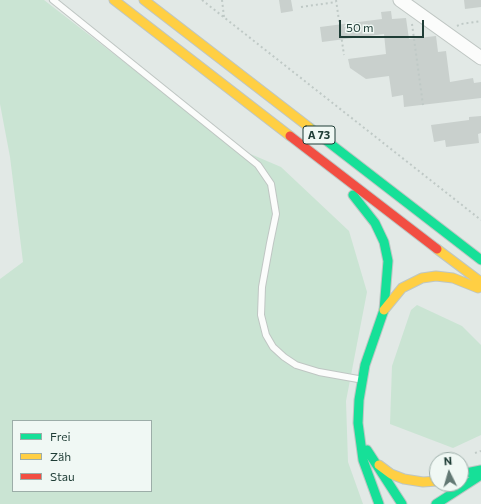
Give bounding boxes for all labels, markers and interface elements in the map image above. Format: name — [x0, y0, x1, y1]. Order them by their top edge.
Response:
scale bar — [341, 12, 426, 38]
text: 50 m — [346, 20, 374, 34]
road number: A 73 — [303, 126, 335, 144]
legend — [12, 420, 152, 492]
text: Frei — [50, 429, 71, 443]
text: Zäh — [50, 449, 71, 463]
north arrow — [429, 452, 469, 492]
text: N — [443, 454, 453, 467]
text: Stau — [50, 469, 75, 483]

